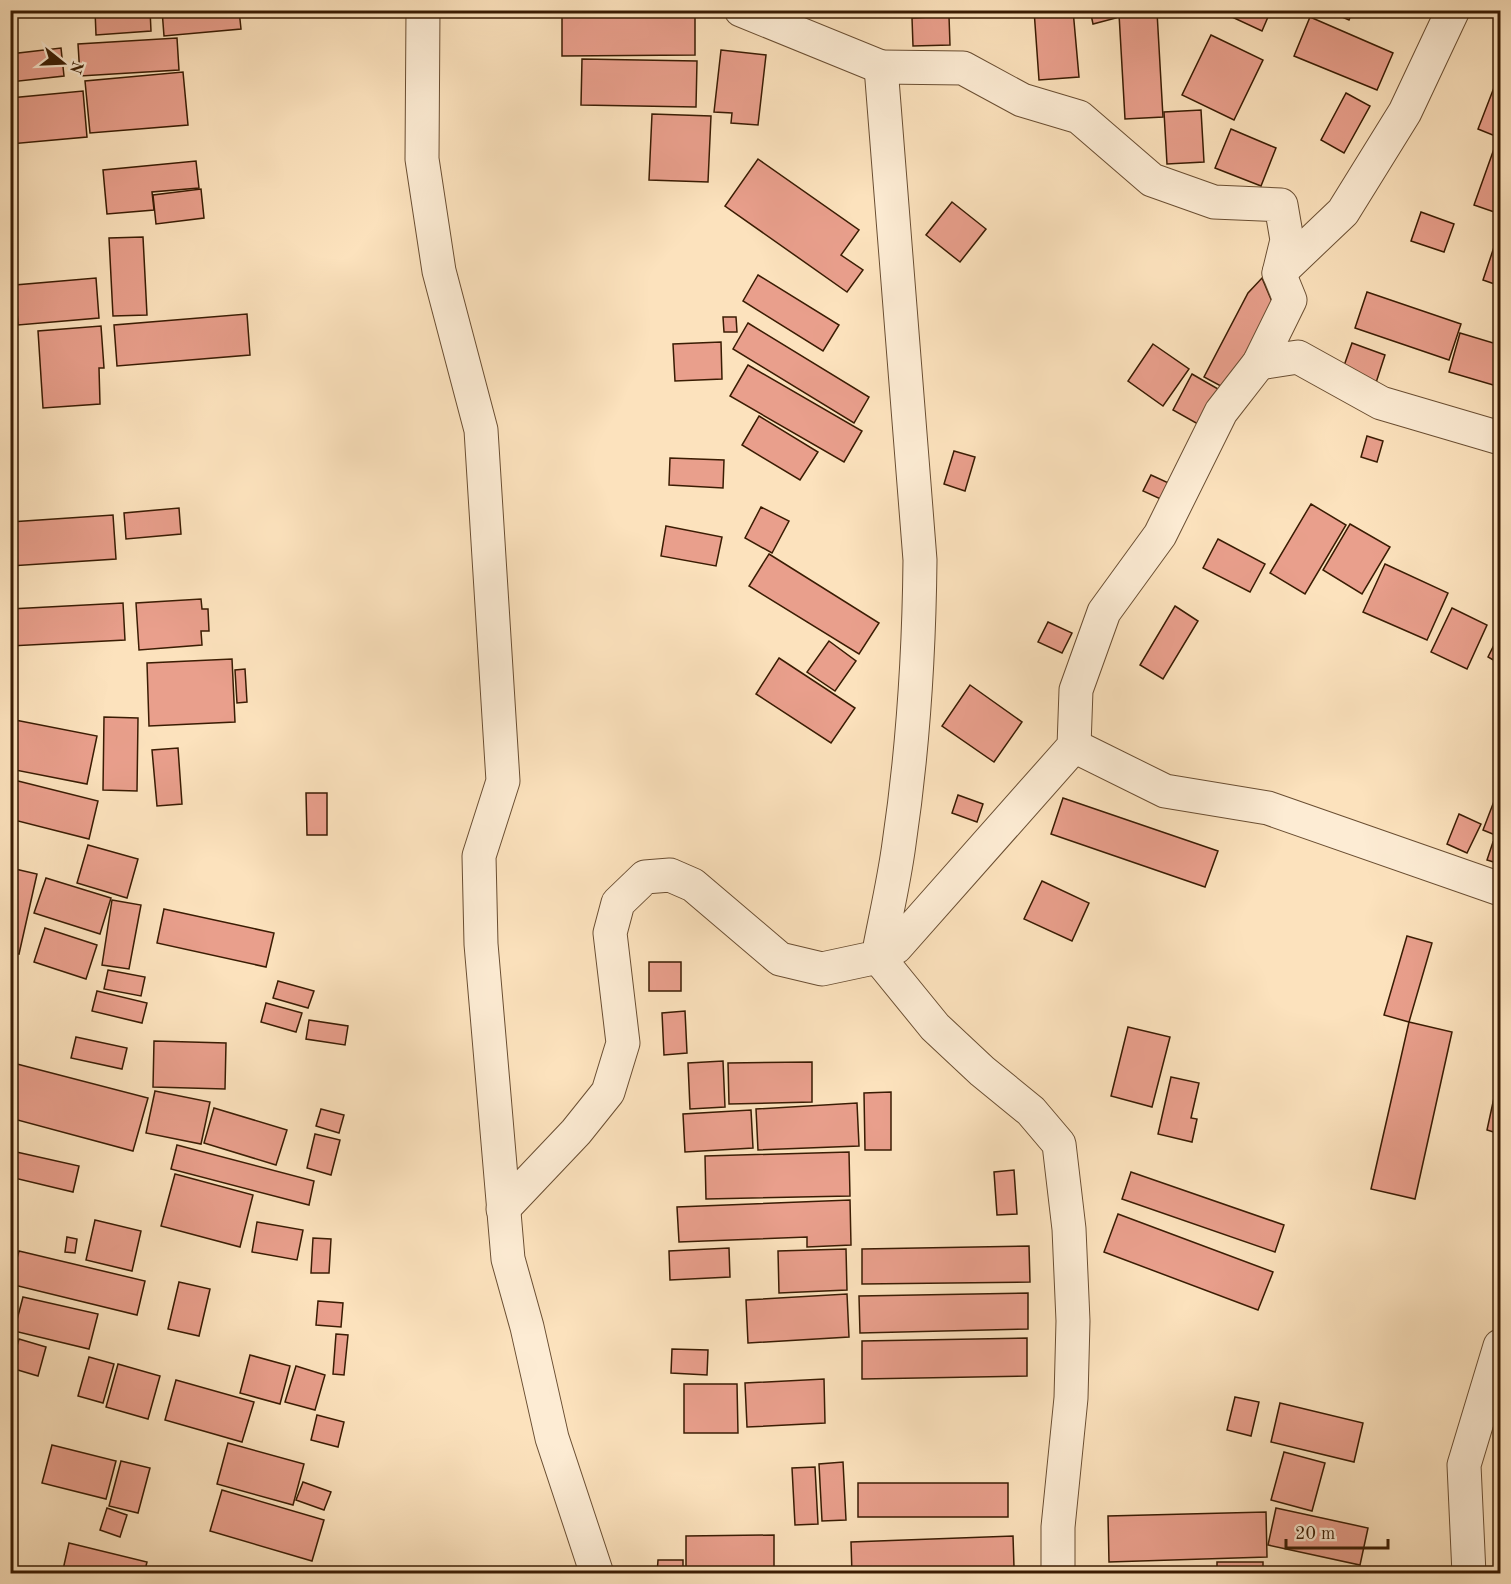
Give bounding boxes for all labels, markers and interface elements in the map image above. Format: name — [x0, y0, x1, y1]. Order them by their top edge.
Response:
north arrow — [33, 33, 93, 93]
text: N — [66, 59, 85, 76]
scale bar — [1286, 1512, 1388, 1550]
text: 20 m — [1295, 1525, 1335, 1543]

